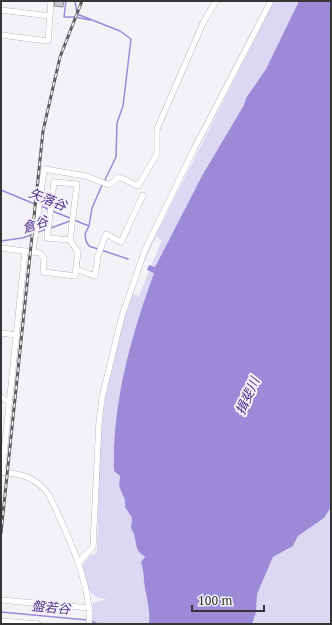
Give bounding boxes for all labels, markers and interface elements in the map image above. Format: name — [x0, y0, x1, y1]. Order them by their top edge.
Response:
water label: 矢落谷 — [27, 183, 70, 215]
water label: 倉谷 — [20, 211, 51, 237]
water label: 揖斐川 — [231, 373, 264, 417]
scale bar — [192, 587, 264, 613]
text: 100 m — [198, 592, 233, 609]
water label: 盤若谷 — [31, 596, 72, 618]

